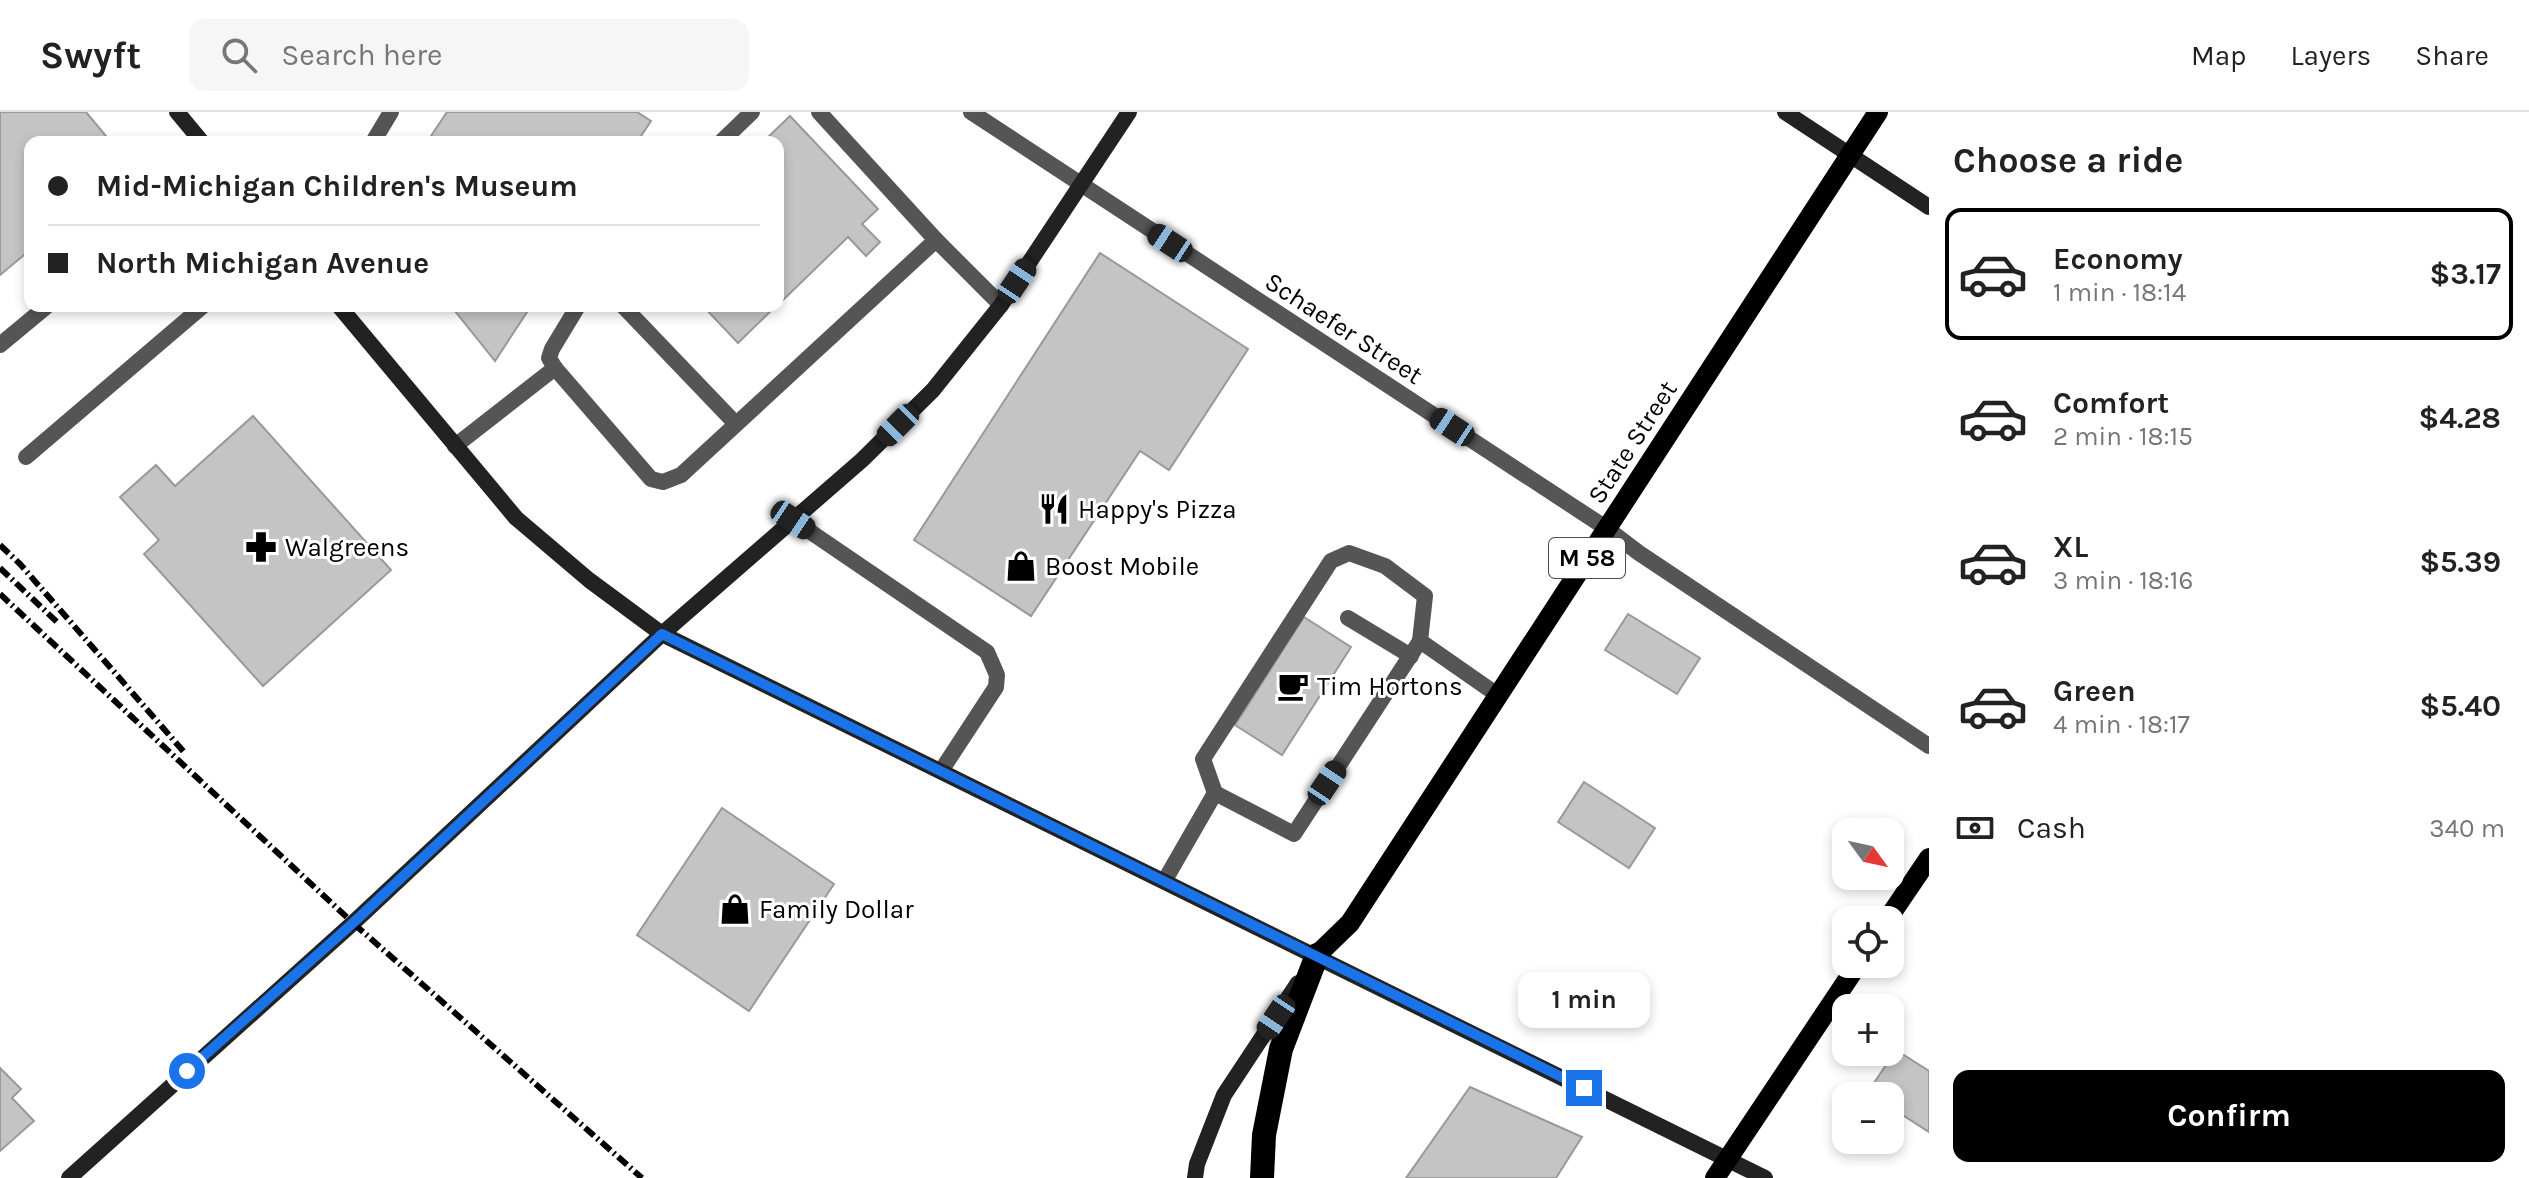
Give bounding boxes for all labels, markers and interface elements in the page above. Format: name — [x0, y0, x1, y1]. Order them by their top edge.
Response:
search box — [189, 19, 749, 91]
text: Swyft — [40, 33, 141, 78]
icon: search — [217, 33, 261, 77]
text: Search here — [281, 37, 443, 73]
text: Map — [2191, 39, 2246, 72]
text: Layers — [2290, 39, 2371, 72]
text: Share — [2415, 39, 2489, 72]
text: Choose a ride — [1953, 139, 2183, 181]
text: Mid-Michigan Children's Museum — [96, 168, 578, 204]
car — [1143, 220, 1197, 266]
icon: car — [1957, 238, 2029, 310]
text: Economy — [2053, 241, 2183, 277]
text: North Michigan Avenue — [96, 245, 429, 281]
car — [994, 254, 1040, 308]
text: $3.17 — [2430, 256, 2501, 292]
street label: Schaefer Street — [1259, 266, 1429, 391]
text: 1 min · 18:14 — [2053, 277, 2186, 308]
street label: State Street — [1581, 375, 1684, 510]
icon: car — [1957, 382, 2029, 454]
text: Comfort — [2053, 385, 2169, 421]
car — [873, 400, 923, 450]
text: $4.28 — [2418, 400, 2501, 436]
car — [1425, 404, 1479, 450]
text: 2 min · 18:15 — [2053, 421, 2193, 452]
restaurant icon: Happy's Pizza — [1037, 492, 1071, 526]
place label: Happy's Pizza — [1078, 494, 1237, 525]
car — [766, 497, 820, 543]
icon: car — [1957, 526, 2029, 598]
text: XL — [2053, 529, 2088, 565]
pharmacy icon: Walgreens — [244, 530, 278, 564]
place label: Walgreens — [285, 532, 409, 563]
road number: M 58 — [1549, 538, 1625, 578]
text: $5.39 — [2419, 544, 2501, 580]
shop icon: Boost Mobile — [1004, 549, 1038, 583]
place label: Boost Mobile — [1045, 551, 1199, 582]
text: 3 min · 18:16 — [2053, 565, 2193, 596]
cafe icon: Tim Hortons — [1276, 669, 1310, 703]
icon: car — [1957, 670, 2029, 742]
place label: Tim Hortons — [1317, 671, 1463, 702]
text: Green — [2053, 673, 2136, 709]
text: $5.40 — [2420, 688, 2501, 724]
text: 4 min · 18:17 — [2053, 709, 2190, 740]
car — [1304, 756, 1350, 810]
icon: cash — [1953, 806, 1997, 850]
text: Cash — [2017, 810, 2086, 846]
text: 340 m — [2429, 813, 2505, 844]
north arrow — [1832, 818, 1904, 890]
map controls — [1832, 818, 1904, 1154]
shop icon: Family Dollar — [718, 892, 752, 926]
place label: Family Dollar — [759, 894, 914, 925]
button: locate — [1832, 906, 1904, 978]
callout: 1 min — [1518, 972, 1650, 1028]
text: 1 min — [1551, 984, 1617, 1015]
car — [1253, 990, 1299, 1044]
button: + — [1832, 994, 1904, 1066]
route start — [169, 1053, 205, 1089]
route end — [1566, 1070, 1602, 1106]
button: Confirm — [1953, 1070, 2505, 1162]
button: − — [1832, 1082, 1904, 1154]

